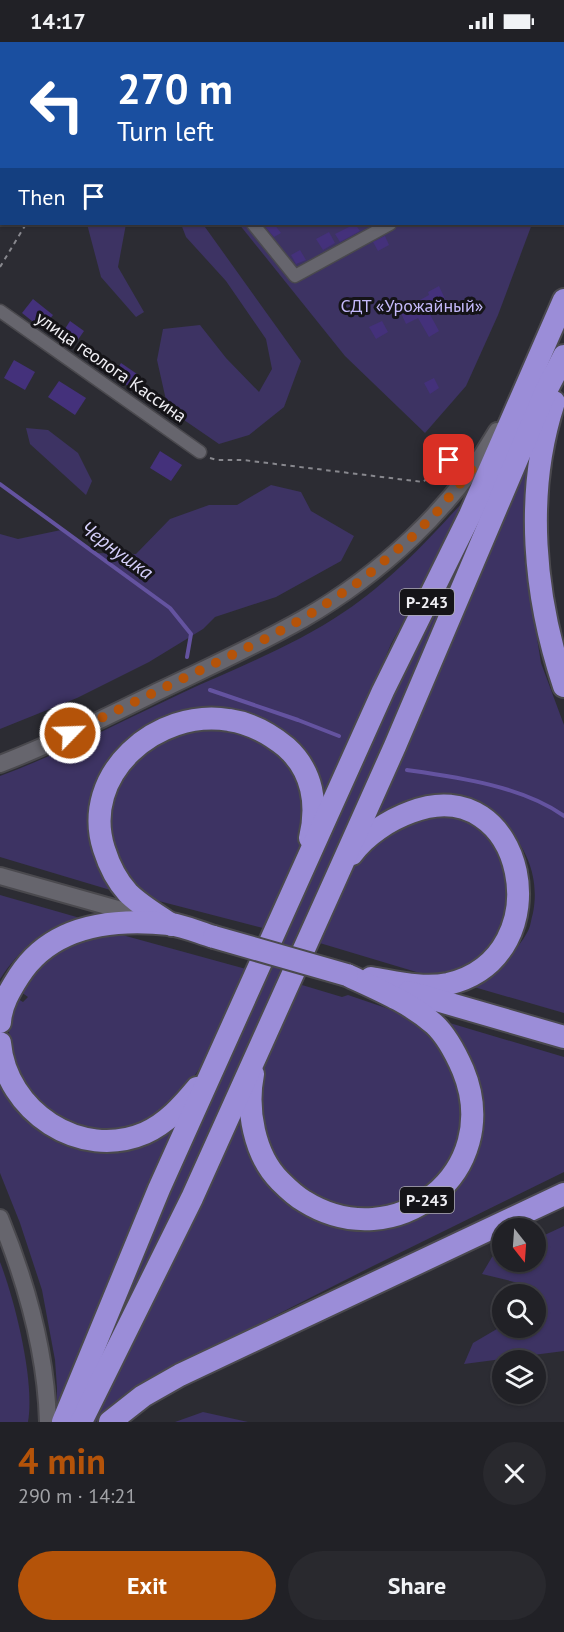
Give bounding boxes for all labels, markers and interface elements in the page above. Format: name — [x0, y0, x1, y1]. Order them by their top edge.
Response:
text: 14:17 — [30, 7, 86, 35]
text: 270 m — [117, 61, 233, 116]
icon: left — [18, 66, 96, 144]
text: Turn left — [117, 114, 214, 148]
icon: arrive — [77, 180, 110, 213]
text: Then — [18, 183, 65, 211]
park label: СДТ «Урожайный» — [341, 294, 483, 317]
street label: улица геолога Кассина — [31, 306, 191, 427]
pin — [423, 434, 474, 485]
icon: arrive — [432, 443, 465, 476]
water label: Чернушка — [76, 515, 159, 585]
road number: Р-243 — [400, 589, 454, 615]
position arrow — [38, 701, 102, 765]
road number: Р-243 — [400, 1187, 454, 1213]
north arrow — [492, 1218, 546, 1272]
map controls — [492, 1218, 546, 1404]
button: search — [492, 1284, 546, 1338]
button: layers — [492, 1350, 546, 1404]
text: 4 min — [18, 1437, 106, 1484]
button: close — [483, 1442, 546, 1505]
text: 290 m · 14:21 — [18, 1483, 136, 1509]
button: Exit — [18, 1551, 276, 1620]
button: Share — [288, 1551, 546, 1620]

